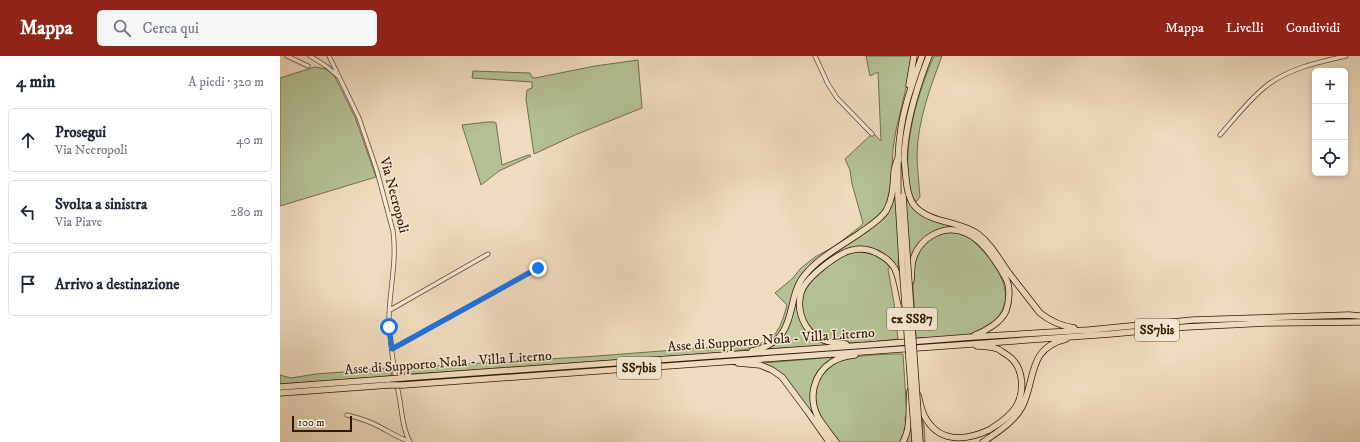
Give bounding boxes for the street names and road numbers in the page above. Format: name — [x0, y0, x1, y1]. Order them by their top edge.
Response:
street label: Via Necropoli — [375, 154, 413, 235]
road number: ex SS87 — [887, 308, 937, 330]
road number: SS7bis — [1135, 319, 1179, 341]
street label: Asse di Supporto Nola - Villa Literno — [667, 324, 875, 356]
street label: Asse di Supporto Nola - Villa Literno — [344, 347, 552, 379]
road number: SS7bis — [617, 357, 661, 379]

